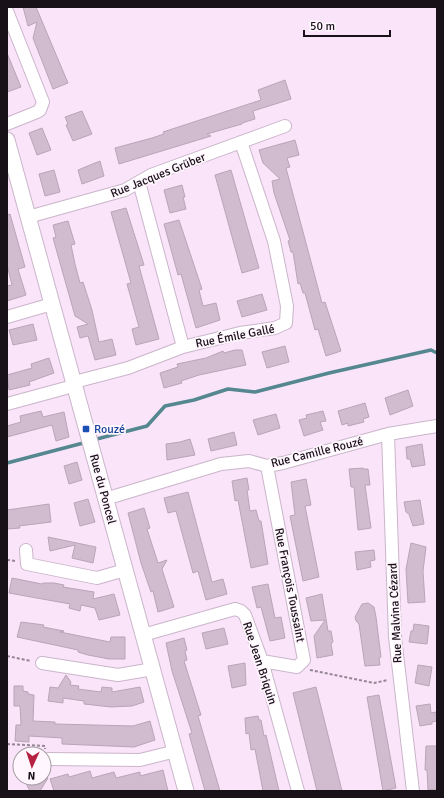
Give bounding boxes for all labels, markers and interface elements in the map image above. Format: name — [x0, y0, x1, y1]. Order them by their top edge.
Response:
scale bar — [304, 12, 390, 38]
text: 50 m — [310, 19, 335, 34]
street label: Rue Jacques Grüber — [108, 149, 208, 201]
street label: Rue Émile Gallé — [194, 321, 276, 352]
place label: Rouzé — [94, 422, 125, 437]
marker: Rouzé — [81, 424, 91, 434]
street label: Rue Camille Rouzé — [269, 434, 365, 471]
street label: Rue du Poncel — [86, 452, 119, 526]
street label: Rue François Toussaint — [271, 527, 308, 644]
street label: Rue Malvina Cézard — [385, 562, 406, 664]
street label: Rue Jean Briquin — [239, 620, 280, 707]
north arrow — [12, 746, 52, 786]
text: N — [27, 769, 36, 782]

